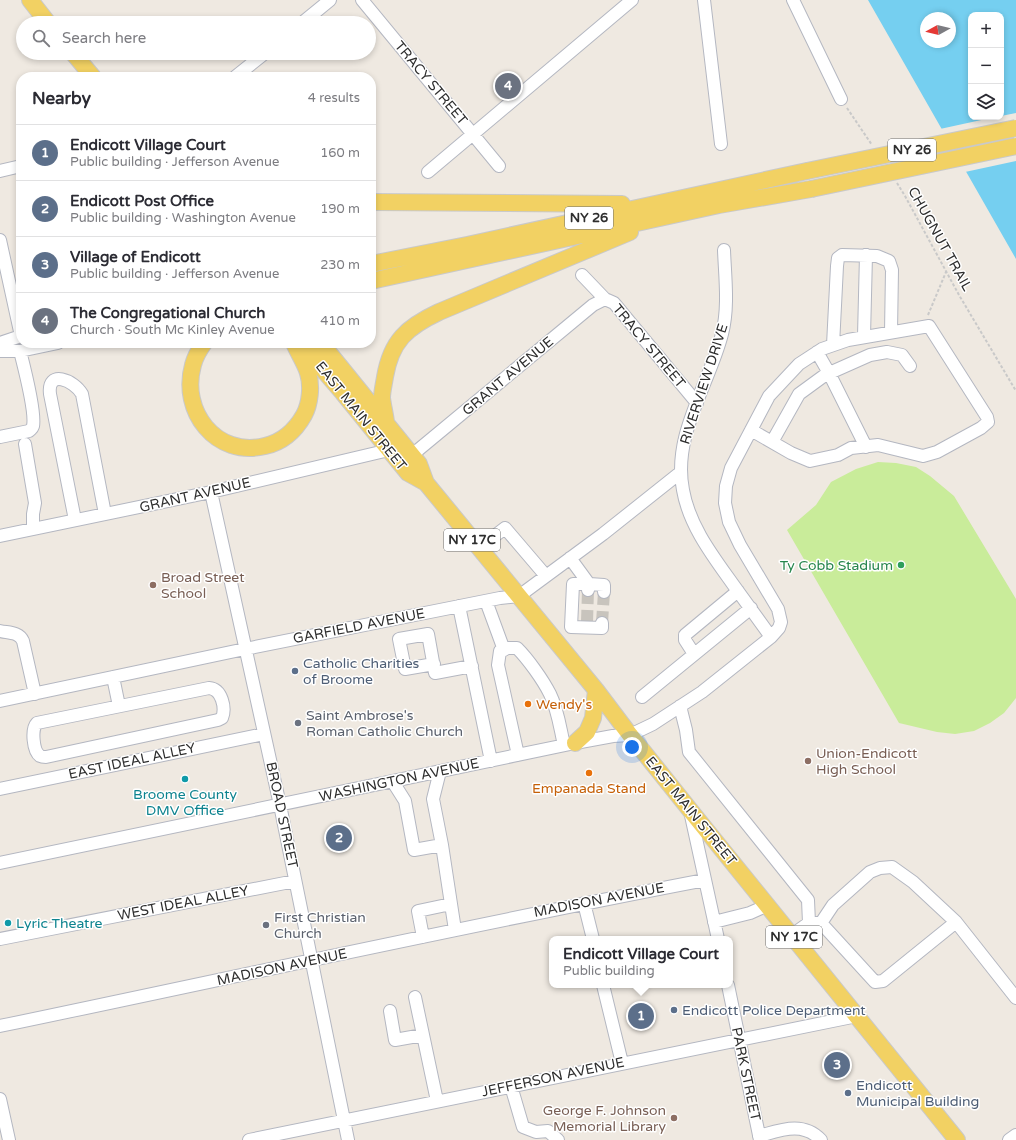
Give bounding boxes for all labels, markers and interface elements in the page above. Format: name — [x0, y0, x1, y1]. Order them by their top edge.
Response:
north arrow — [920, 12, 956, 48]
map controls — [968, 12, 1004, 120]
button: + — [968, 12, 1004, 48]
search box — [16, 16, 376, 60]
icon: search — [30, 27, 52, 49]
text: Search here — [62, 29, 146, 47]
street label: TRACY STREET — [391, 38, 471, 129]
button: − — [968, 48, 1004, 84]
pin: 4 — [495, 71, 521, 101]
button: layers — [968, 84, 1004, 120]
text: Nearby — [32, 88, 91, 109]
text: 4 results — [308, 90, 360, 106]
text: Endicott Village Court — [70, 136, 226, 154]
road number: NY 26 — [888, 139, 936, 161]
text: 1 — [41, 145, 49, 161]
text: 160 m — [320, 145, 360, 161]
text: Public building · Jefferson Avenue — [70, 154, 279, 170]
street label: CHUGNUT TRAIL — [904, 184, 976, 294]
text: Endicott Post Office — [70, 192, 214, 210]
text: 2 — [41, 201, 49, 217]
text: 190 m — [320, 201, 360, 217]
road number: NY 26 — [565, 207, 613, 229]
text: Public building · Washington Avenue — [70, 210, 296, 226]
text: Village of Endicott — [70, 248, 201, 266]
text: 3 — [41, 257, 49, 273]
text: 230 m — [320, 257, 360, 273]
text: Public building · Jefferson Avenue — [70, 266, 279, 282]
street label: TRACY STREET — [609, 301, 689, 392]
text: The Congregational Church — [70, 304, 265, 322]
text: 4 — [41, 313, 49, 329]
text: 410 m — [320, 313, 360, 329]
street label: RIVERVIEW DRIVE — [676, 321, 732, 447]
text: Church · South Mc Kinley Avenue — [70, 322, 275, 338]
street label: GRANT AVENUE — [459, 333, 557, 419]
street label: EAST MAIN STREET — [312, 358, 411, 474]
street label: GRANT AVENUE — [138, 474, 252, 516]
road number: NY 17C — [444, 529, 500, 551]
place label: Ty Cobb Stadium — [780, 557, 893, 574]
marker: Ty Cobb Stadium — [896, 560, 906, 570]
place label: Broad Street School — [161, 569, 245, 602]
marker: Broad Street School — [148, 580, 158, 590]
street label: GARFIELD AVENUE — [292, 605, 426, 647]
place label: Catholic Charities of Broome — [303, 655, 420, 688]
marker: Catholic Charities of Broome — [290, 666, 300, 676]
place label: Wendy's — [536, 696, 592, 713]
marker: Wendy's — [523, 699, 533, 709]
place label: Saint Ambrose's Roman Catholic Church — [306, 707, 463, 740]
marker: Saint Ambrose's Roman Catholic Church — [293, 718, 303, 728]
your location — [622, 737, 642, 757]
street label: EAST IDEAL ALLEY — [67, 739, 197, 783]
place label: Union-Endicott High School — [816, 745, 918, 778]
street label: EAST MAIN STREET — [642, 753, 741, 869]
street label: WASHINGTON AVENUE — [317, 755, 481, 805]
marker: Union-Endicott High School — [803, 756, 813, 766]
street label: BROAD STREET — [262, 760, 302, 870]
marker: Empanada Stand — [584, 768, 594, 778]
marker: Broome County DMV Office — [180, 774, 190, 784]
place label: Empanada Stand — [532, 780, 646, 797]
place label: Broome County DMV Office — [133, 786, 237, 819]
pin: 2 — [326, 823, 352, 853]
street label: MADISON AVENUE — [532, 879, 666, 921]
street label: WEST IDEAL ALLEY — [116, 882, 250, 924]
place label: First Christian Church — [274, 909, 366, 942]
place label: Lyric Theatre — [16, 915, 103, 932]
marker: Lyric Theatre — [3, 918, 13, 928]
marker: First Christian Church — [261, 920, 271, 930]
road number: NY 17C — [766, 926, 822, 948]
popup — [549, 936, 733, 988]
street label: MADISON AVENUE — [215, 945, 349, 989]
text: Endicott Village Court — [563, 945, 719, 963]
text: Public building — [563, 963, 655, 979]
pin: 1 — [628, 1001, 654, 1031]
place label: Endicott Police Department — [682, 1002, 866, 1019]
marker: Endicott Police Department — [669, 1005, 679, 1015]
street label: PARK STREET — [728, 1026, 764, 1123]
pin: 3 — [824, 1050, 850, 1080]
street label: JEFFERSON AVENUE — [480, 1054, 626, 1100]
place label: Endicott Municipal Building — [856, 1077, 979, 1110]
marker: Endicott Municipal Building — [843, 1088, 853, 1098]
place label: George F. Johnson Memorial Library — [543, 1102, 666, 1135]
marker: George F. Johnson Memorial Library — [669, 1113, 679, 1123]

